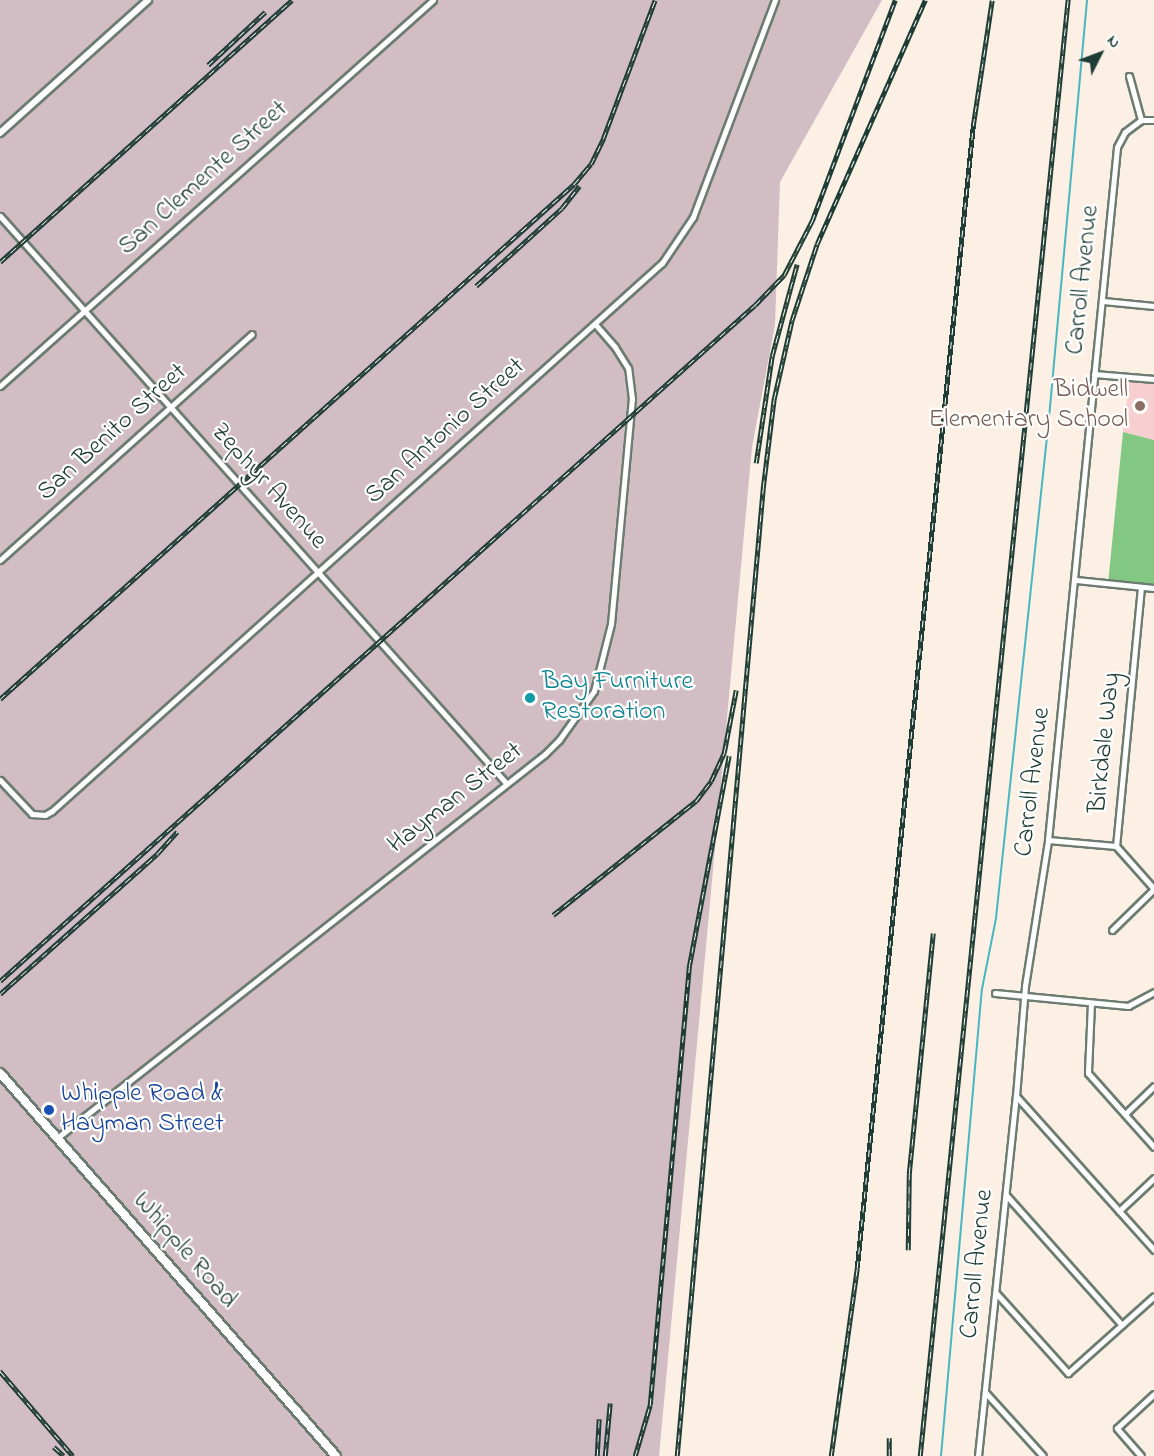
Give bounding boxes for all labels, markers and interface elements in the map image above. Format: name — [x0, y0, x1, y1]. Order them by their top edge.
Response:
north arrow — [1070, 24, 1130, 84]
text: N — [1101, 30, 1126, 54]
street label: San Clemente Street — [113, 95, 295, 263]
street label: Carroll Avenue — [1061, 204, 1107, 356]
street label: San Antonio Street — [360, 352, 532, 512]
street label: San Benito Street — [32, 358, 194, 508]
place label: Bidwell Elementary School — [929, 375, 1128, 436]
marker: Bidwell Elementary School — [1133, 399, 1147, 413]
street label: Zephyr Avenue — [203, 418, 333, 556]
place label: Bay Furniture Restoration — [542, 667, 693, 728]
street label: Birkdale Way — [1083, 671, 1129, 815]
marker: Bay Furniture Restoration — [523, 691, 537, 705]
street label: Carroll Avenue — [1009, 706, 1059, 858]
street label: Hayman Street — [382, 737, 530, 861]
place label: Whipple Road & Hayman Street — [61, 1079, 224, 1140]
marker: Whipple Road & Hayman Street — [42, 1103, 56, 1117]
street label: Whipple Road — [125, 1187, 243, 1315]
street label: Carroll Avenue — [955, 1188, 1001, 1340]

